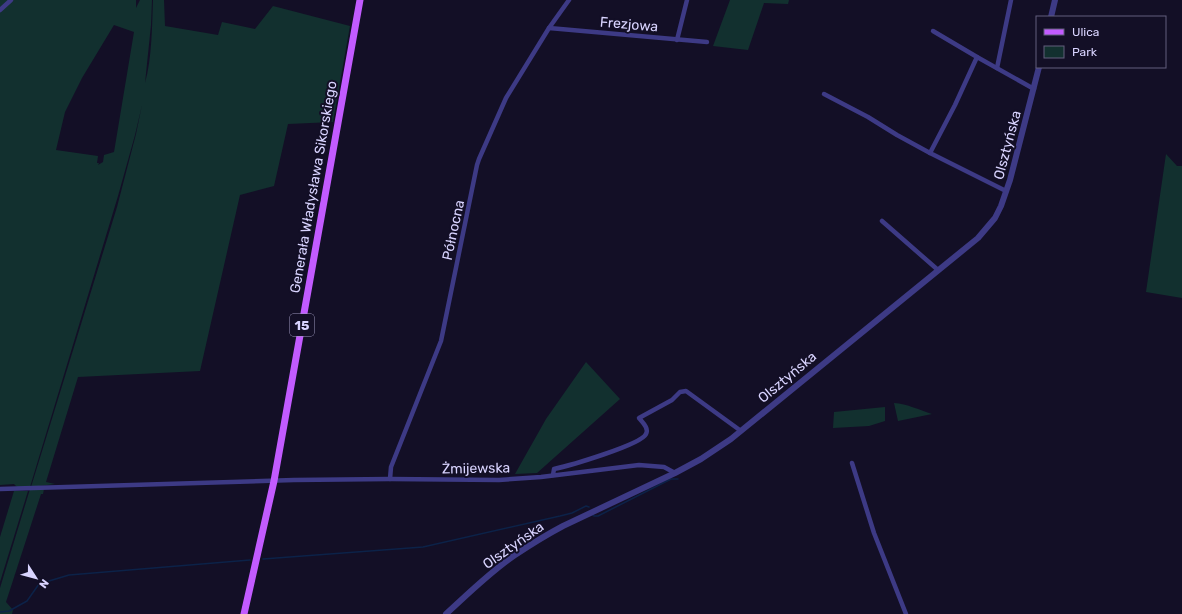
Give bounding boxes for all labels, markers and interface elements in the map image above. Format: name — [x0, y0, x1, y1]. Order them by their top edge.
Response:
street label: Frezjowa — [599, 13, 659, 36]
legend — [1036, 16, 1166, 68]
text: Ulica — [1072, 25, 1099, 39]
text: Park — [1072, 45, 1098, 59]
street label: Generała Władysława Sikorskiego — [286, 80, 341, 295]
street label: Olsztyńska — [990, 109, 1025, 182]
street label: Północna — [439, 198, 468, 262]
road number: 15 — [290, 314, 314, 336]
street label: Olsztyńska — [755, 348, 820, 407]
street label: Żmijewska — [442, 459, 510, 478]
street label: Olsztyńska — [479, 518, 547, 573]
north arrow — [16, 558, 56, 598]
text: N — [36, 577, 51, 591]

